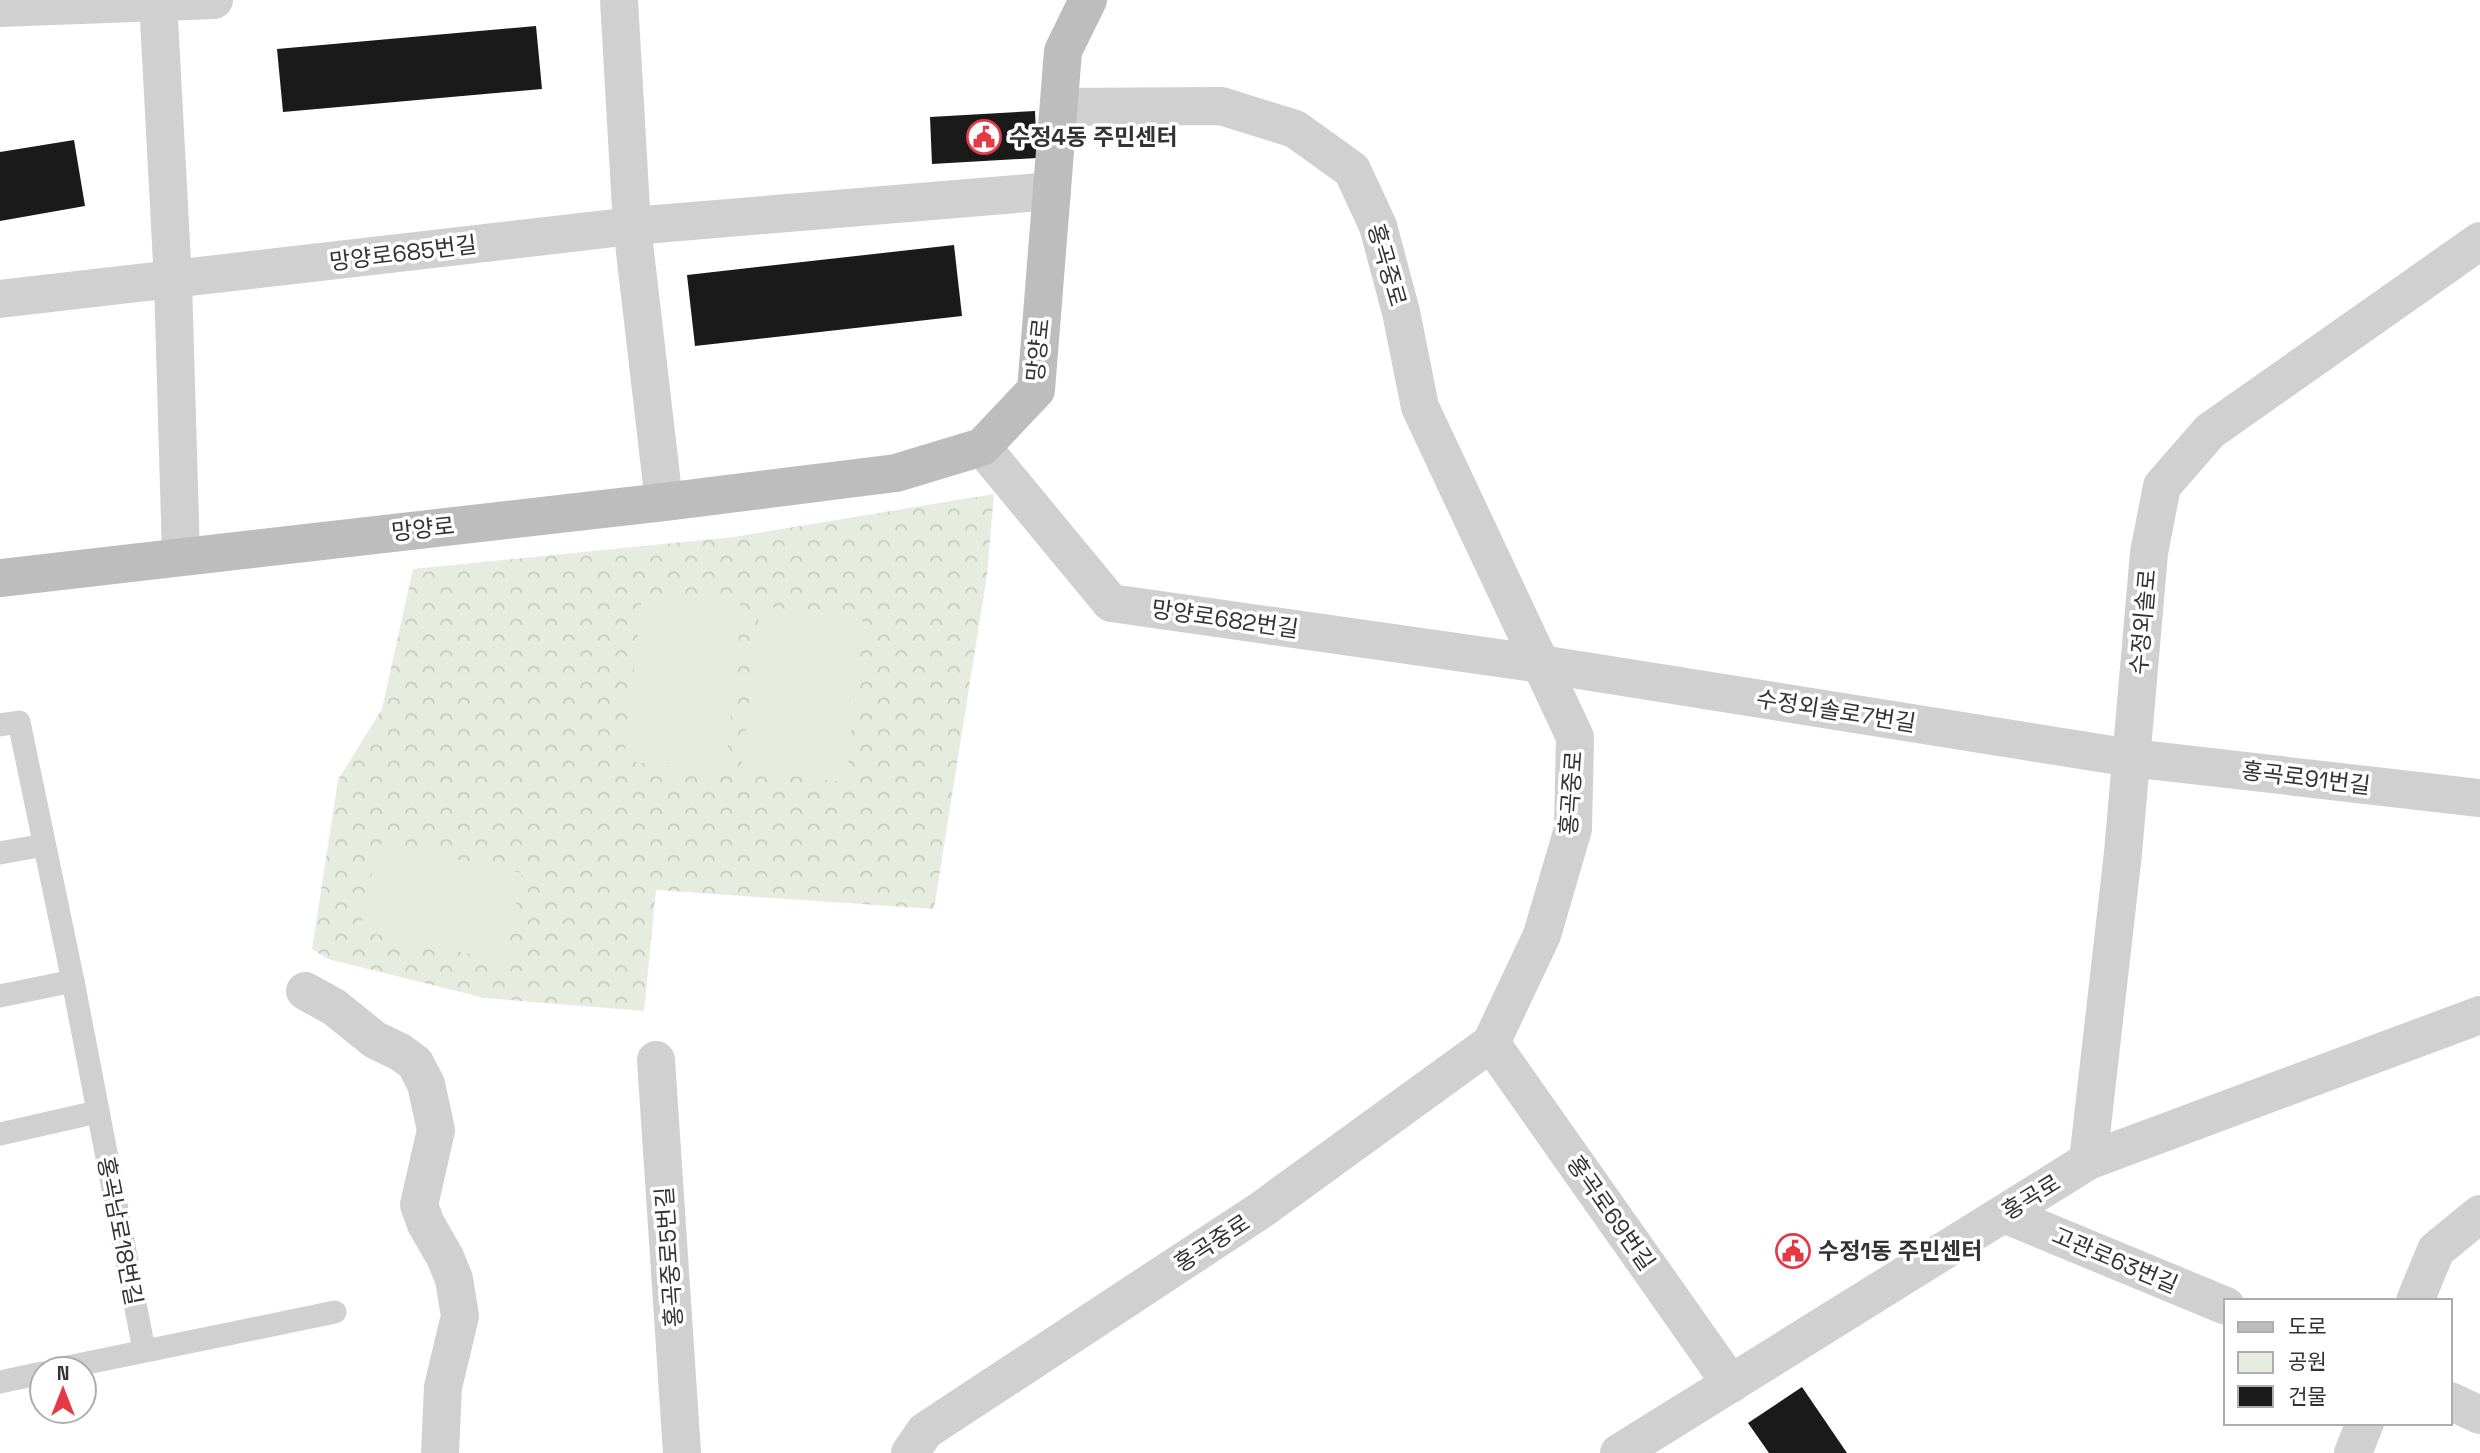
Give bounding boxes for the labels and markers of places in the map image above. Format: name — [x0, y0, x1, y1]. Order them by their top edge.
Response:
public building icon: 수정4동 주민센터 — [965, 118, 1003, 156]
place label: 수정4동 주민센터 — [1009, 122, 1178, 152]
public building icon: 수정1동 주민센터 — [1774, 1232, 1812, 1270]
place label: 수정1동 주민센터 — [1818, 1236, 1982, 1266]

